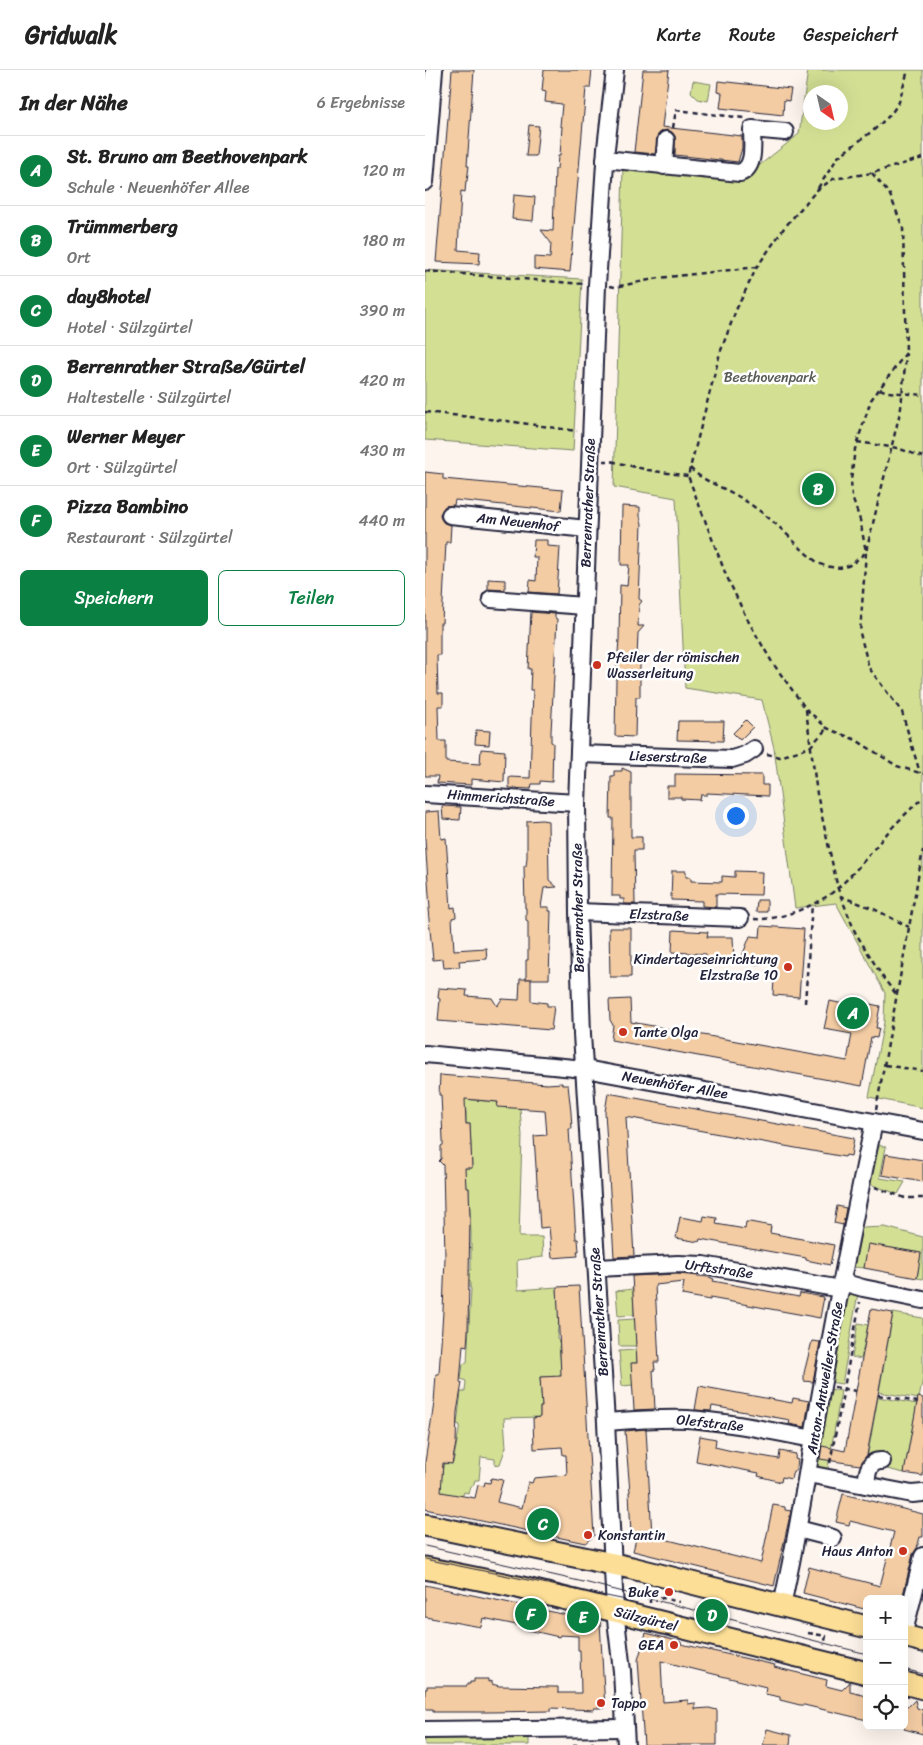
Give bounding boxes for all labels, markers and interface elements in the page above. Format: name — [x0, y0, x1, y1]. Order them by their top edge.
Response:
text: Gridwalk — [25, 14, 117, 56]
text: Karte — [656, 19, 701, 51]
text: Route — [729, 19, 775, 51]
text: Gespeichert — [803, 19, 898, 51]
text: In der Nähe — [20, 84, 128, 122]
north arrow — [803, 85, 848, 130]
text: 6 Ergebnisse — [317, 88, 405, 117]
text: St. Bruno am Beethovenpark — [67, 140, 308, 173]
text: A — [31, 156, 41, 185]
text: 120 m — [362, 156, 405, 185]
text: Schule · Neuenhöfer Allee — [67, 173, 250, 202]
text: Trümmerberg — [67, 210, 178, 243]
text: B — [31, 226, 41, 255]
text: 180 m — [362, 226, 405, 255]
text: Ort — [67, 243, 91, 272]
text: day8hotel — [67, 280, 150, 313]
text: C — [31, 296, 41, 325]
text: 390 m — [360, 296, 405, 325]
text: Hotel · Sülzgürtel — [67, 313, 193, 342]
text: Berrenrather Straße/Gürtel — [67, 350, 305, 383]
park label: Beethovenpark — [724, 365, 817, 390]
text: D — [31, 366, 41, 395]
text: 420 m — [359, 366, 405, 395]
text: Haltestelle · Sülzgürtel — [67, 383, 231, 412]
text: Werner Meyer — [67, 420, 184, 453]
text: E — [32, 436, 40, 465]
text: 430 m — [360, 436, 405, 465]
street label: Berrenrather Straße — [573, 438, 603, 568]
text: Ort · Sülzgürtel — [67, 453, 177, 482]
pin: B — [802, 470, 834, 508]
text: Pizza Bambino — [67, 490, 188, 523]
street label: Am Neuenhof — [474, 505, 562, 539]
text: F — [32, 506, 40, 535]
text: 440 m — [358, 506, 405, 535]
text: Restaurant · Sülzgürtel — [67, 523, 233, 552]
button: Speichern — [20, 570, 208, 626]
button: Teilen — [218, 570, 405, 626]
place label: Pfeiler der römischen Wasserleitung — [607, 645, 740, 686]
marker: Pfeiler der römischen Wasserleitung — [591, 659, 603, 671]
street label: Lieserstraße — [629, 743, 707, 771]
street label: Himmerichstraße — [446, 782, 556, 814]
your location — [723, 803, 749, 829]
street label: Berrenrather Straße — [564, 843, 592, 973]
street label: Elzstraße — [629, 901, 689, 929]
place label: Kindertageseinrichtung Elzstraße 10 — [634, 947, 778, 988]
marker: Kindertageseinrichtung Elzstraße 10 — [782, 961, 794, 973]
pin: A — [837, 994, 869, 1032]
place label: Tante Olga — [633, 1020, 698, 1045]
marker: Tante Olga — [617, 1026, 629, 1038]
street label: Neuenhöfer Allee — [620, 1063, 730, 1107]
street label: Berrenrather Straße — [582, 1246, 616, 1377]
street label: Urftstraße — [683, 1252, 755, 1286]
street label: Anton-Antweiler-Straße — [799, 1300, 851, 1457]
street label: Olefstraße — [675, 1407, 745, 1439]
pin: C — [527, 1505, 559, 1543]
place label: Konstantin — [598, 1523, 666, 1548]
marker: Konstantin — [582, 1529, 594, 1541]
place label: Haus Anton — [822, 1539, 893, 1564]
marker: Haus Anton — [897, 1545, 909, 1557]
place label: Buke — [628, 1580, 659, 1605]
marker: Buke — [663, 1586, 675, 1598]
pin: F — [515, 1595, 547, 1633]
map controls — [863, 1595, 908, 1730]
button: + — [863, 1595, 908, 1640]
pin: D — [696, 1596, 728, 1634]
pin: E — [567, 1598, 599, 1636]
street label: Sülzgürtel — [612, 1599, 681, 1639]
place label: GEA — [638, 1633, 664, 1658]
marker: GEA — [668, 1639, 680, 1651]
button: − — [863, 1640, 908, 1685]
button: locate — [863, 1685, 908, 1730]
place label: Tappo — [611, 1691, 646, 1716]
marker: Tappo — [595, 1697, 607, 1709]

